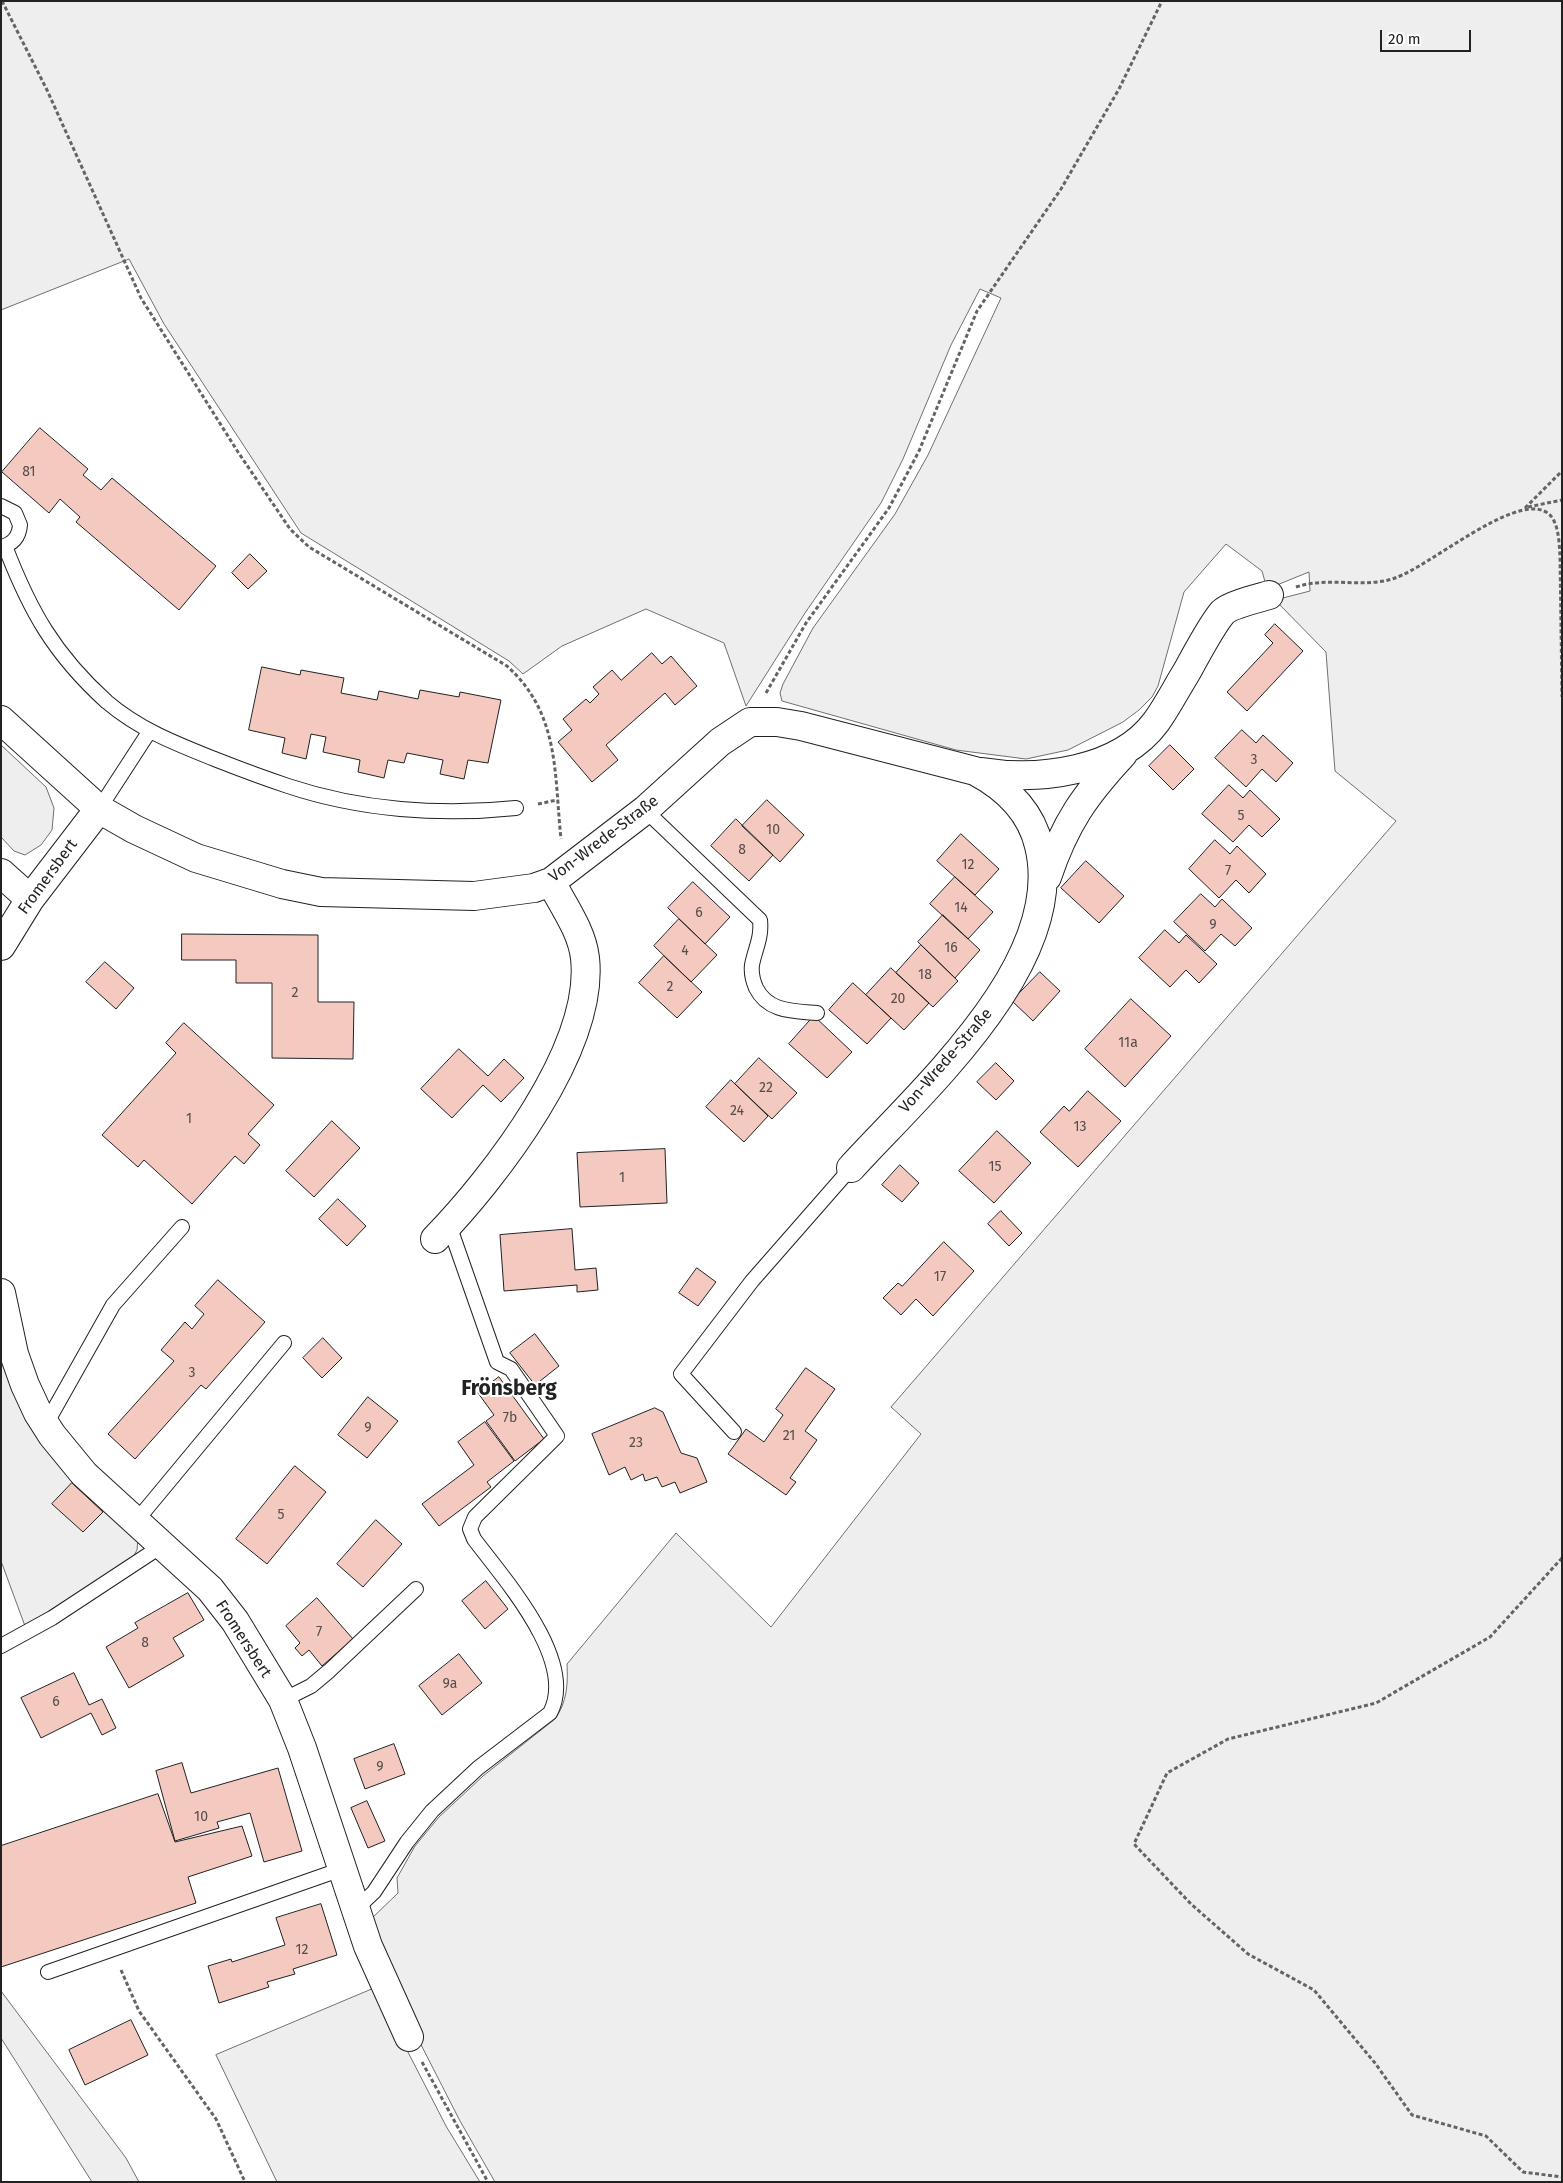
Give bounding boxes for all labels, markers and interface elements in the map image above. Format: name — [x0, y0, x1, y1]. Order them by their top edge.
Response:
scale bar — [1383, 20, 1474, 52]
text: 20 m — [1388, 30, 1421, 48]
house number: 81 — [22, 464, 36, 480]
house number: 3 — [1251, 752, 1257, 768]
street label: Von-Wrede-Straße — [545, 792, 663, 886]
house number: 5 — [1237, 808, 1245, 824]
house number: 10 — [766, 822, 780, 838]
street label: Fromersbert — [14, 836, 82, 918]
house number: 8 — [738, 842, 746, 858]
house number: 12 — [962, 857, 974, 873]
house number: 7 — [1225, 863, 1231, 879]
house number: 14 — [954, 900, 968, 916]
house number: 6 — [695, 905, 703, 921]
house number: 9 — [1209, 917, 1217, 933]
house number: 16 — [944, 940, 958, 956]
house number: 4 — [681, 943, 689, 959]
house number: 18 — [918, 967, 932, 983]
house number: 2 — [667, 979, 673, 995]
house number: 2 — [292, 985, 298, 1001]
house number: 20 — [891, 991, 905, 1007]
street label: Von-Wrede-Straße — [895, 1005, 997, 1117]
house number: 11a — [1118, 1035, 1138, 1051]
house number: 22 — [759, 1080, 773, 1096]
house number: 24 — [730, 1103, 744, 1119]
house number: 1 — [186, 1111, 192, 1127]
house number: 13 — [1073, 1119, 1087, 1135]
house number: 15 — [988, 1159, 1002, 1175]
house number: 1 — [619, 1170, 625, 1186]
house number: 17 — [934, 1269, 946, 1285]
house number: 3 — [189, 1365, 195, 1381]
district label: Frönsberg — [461, 1376, 557, 1402]
house number: 7b — [503, 1410, 517, 1426]
house number: 9 — [364, 1420, 372, 1436]
house number: 21 — [783, 1428, 795, 1444]
house number: 23 — [629, 1435, 643, 1451]
house number: 5 — [277, 1507, 285, 1523]
street label: Fromersbert — [211, 1597, 275, 1681]
house number: 7 — [316, 1624, 322, 1640]
house number: 8 — [141, 1635, 149, 1651]
house number: 9a — [443, 1676, 457, 1692]
house number: 6 — [52, 1694, 60, 1710]
house number: 9 — [376, 1759, 384, 1775]
house number: 10 — [194, 1809, 208, 1825]
house number: 12 — [296, 1942, 308, 1958]

